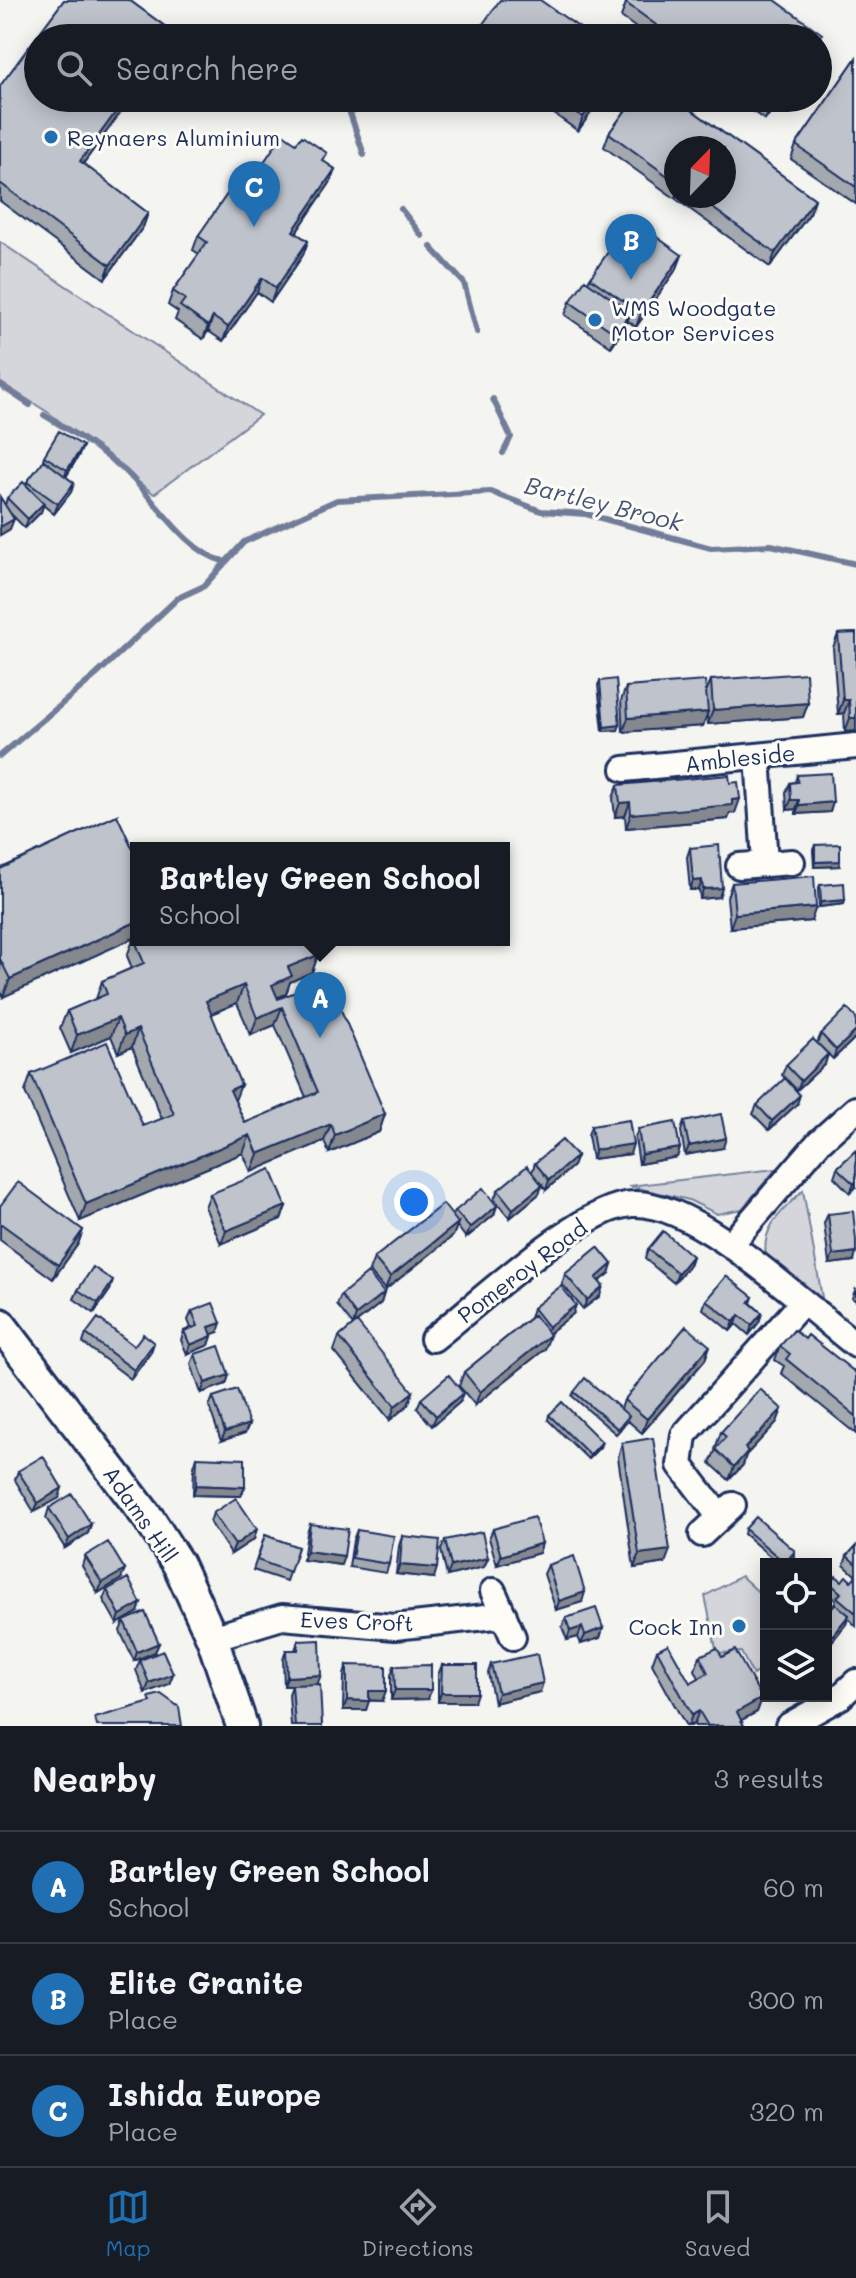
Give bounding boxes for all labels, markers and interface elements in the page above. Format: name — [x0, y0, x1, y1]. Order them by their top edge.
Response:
search box — [24, 24, 832, 112]
icon: search — [52, 46, 96, 90]
text: Search here — [116, 48, 299, 88]
place label: Reynaers Aluminium — [67, 123, 280, 152]
marker: Reynaers Aluminium — [42, 128, 60, 146]
north arrow — [664, 136, 736, 208]
pin: C — [228, 161, 280, 227]
pin: B — [605, 214, 657, 280]
place label: WMS Woodgate Motor Services — [611, 293, 776, 347]
marker: WMS Woodgate Motor Services — [586, 311, 604, 329]
water label: Bartley Brook — [522, 468, 687, 538]
street label: Ambleside — [683, 738, 797, 778]
popup — [130, 842, 510, 946]
text: Bartley Green School — [159, 857, 481, 897]
text: School — [159, 897, 241, 931]
pin: A — [294, 972, 346, 1038]
your location — [394, 1182, 434, 1222]
street label: Pomeroy Road — [451, 1213, 593, 1329]
street label: Adams Hill — [97, 1460, 185, 1568]
map controls — [760, 1558, 832, 1702]
button: locate — [760, 1558, 832, 1630]
street label: Eves Croft — [300, 1605, 414, 1637]
place label: Cock Inn — [629, 1612, 723, 1641]
marker: Cock Inn — [730, 1617, 748, 1635]
button: layers — [760, 1630, 832, 1702]
text: Nearby — [32, 1756, 157, 1801]
text: 3 results — [714, 1761, 824, 1795]
text: Bartley Green School — [108, 1850, 430, 1890]
text: A — [49, 1870, 67, 1904]
text: 60 m — [763, 1870, 824, 1904]
text: School — [108, 1890, 190, 1924]
text: Elite Granite — [108, 1962, 303, 2002]
text: B — [49, 1982, 67, 2016]
text: 300 m — [748, 1982, 824, 2016]
text: Place — [108, 2002, 178, 2036]
text: Ishida Europe — [108, 2074, 321, 2114]
text: C — [48, 2094, 68, 2128]
text: 320 m — [749, 2094, 824, 2128]
text: Place — [108, 2114, 178, 2148]
tab: Map — [106, 2185, 151, 2262]
tab: Directions — [362, 2185, 474, 2262]
tab: Saved — [685, 2185, 750, 2262]

